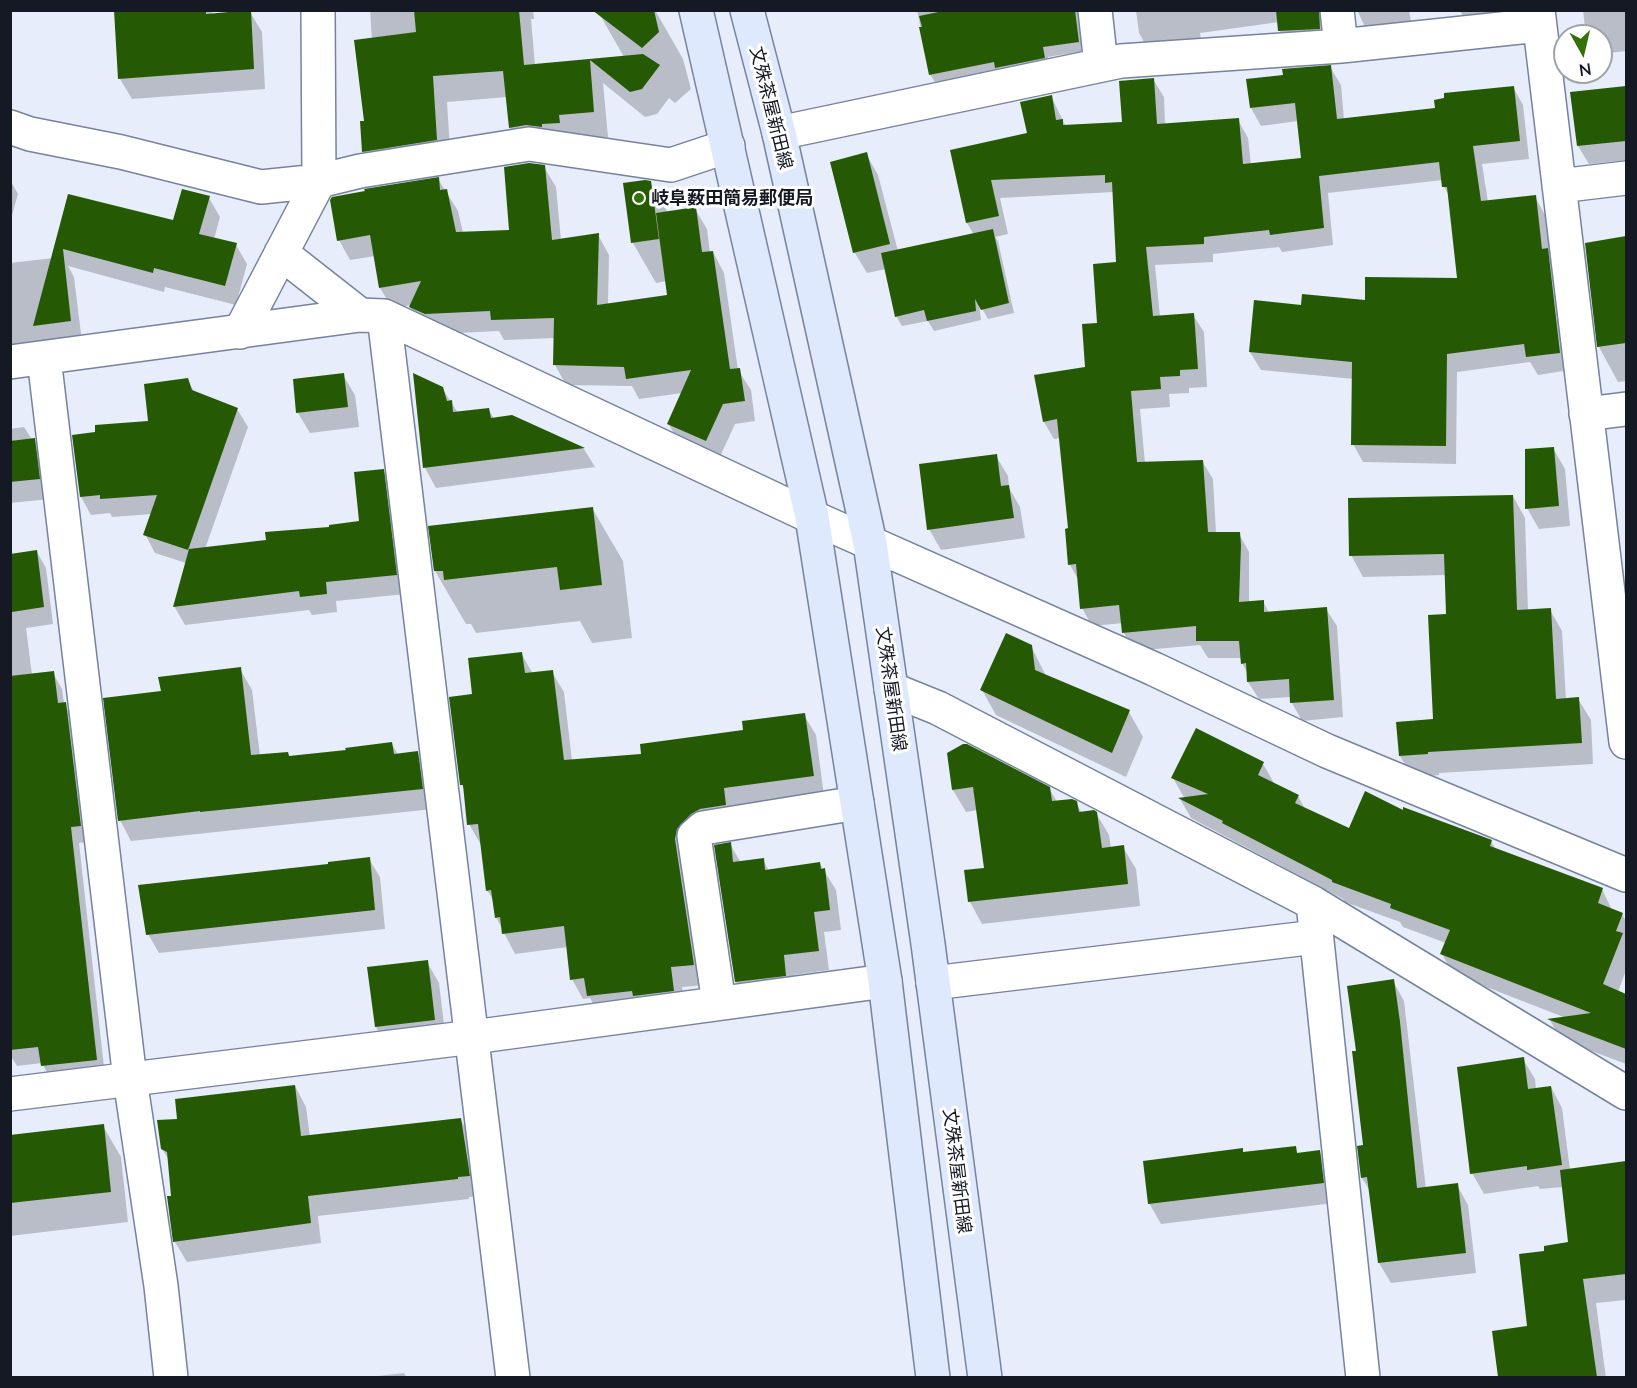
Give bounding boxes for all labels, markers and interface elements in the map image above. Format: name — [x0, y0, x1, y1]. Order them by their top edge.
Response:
north arrow — [1553, 24, 1613, 84]
street label: 文殊茶屋新田線 — [745, 44, 797, 172]
text: N — [1578, 60, 1593, 81]
place label: 岐阜薮田簡易郵便局 — [651, 187, 813, 209]
marker: 岐阜薮田簡易郵便局 — [632, 191, 646, 205]
street label: 文殊茶屋新田線 — [872, 625, 910, 753]
street label: 文殊茶屋新田線 — [939, 1107, 975, 1235]

